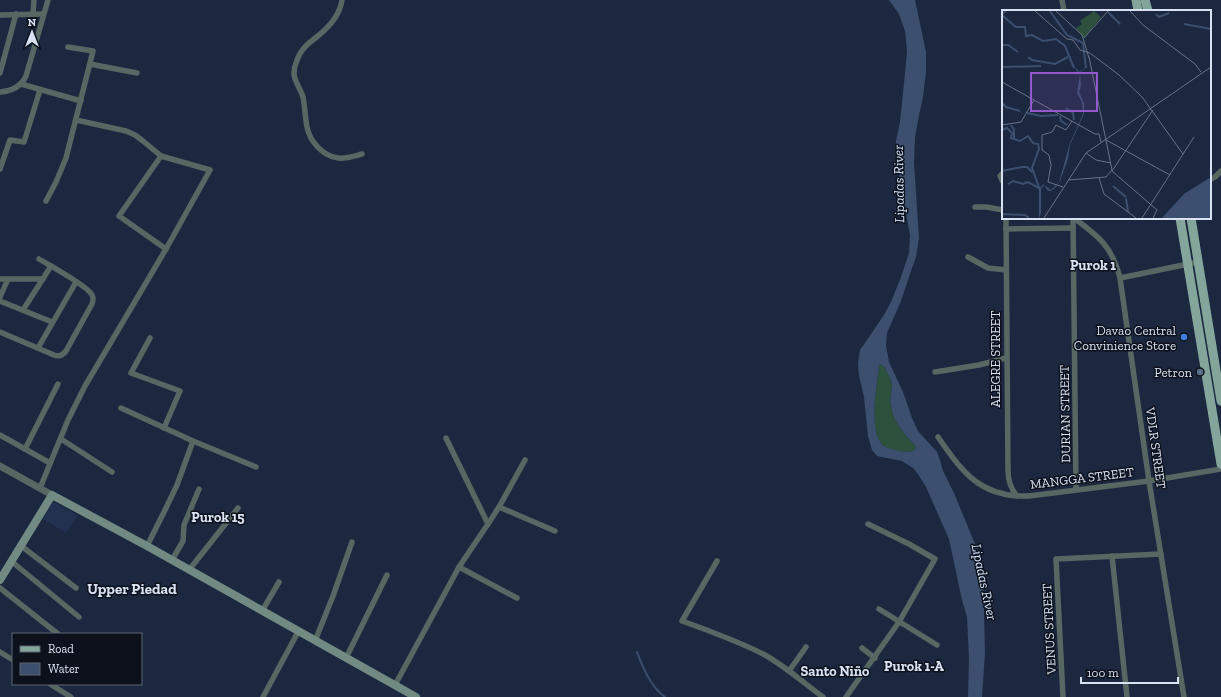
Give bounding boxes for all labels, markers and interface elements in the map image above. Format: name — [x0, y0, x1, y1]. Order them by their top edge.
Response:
inset map — [1002, 10, 1211, 219]
north arrow — [12, 12, 52, 52]
text: N — [28, 16, 37, 29]
water label: Lipadas River — [890, 145, 908, 223]
district label: Purok 1 — [1070, 257, 1116, 274]
street label: ALEGRE STREET — [988, 310, 1003, 408]
place label: Davao Central Convinience Store — [1074, 323, 1177, 353]
marker: Davao Central Convinience Store — [1179, 332, 1189, 342]
street label: DURIAN STREET — [1057, 365, 1073, 463]
place label: Petron — [1154, 365, 1193, 380]
marker: Petron — [1195, 367, 1205, 377]
street label: VDLR STREET — [1143, 405, 1169, 490]
street label: MANGGA STREET — [1029, 464, 1135, 492]
district label: Purok 15 — [191, 509, 245, 526]
water label: Lipadas River — [968, 542, 1000, 622]
district label: Upper Piedad — [87, 580, 177, 598]
street label: VENUS STREET — [1039, 583, 1059, 676]
legend — [12, 633, 142, 685]
text: Road — [48, 642, 74, 656]
district label: Purok 1-A — [884, 658, 944, 675]
scale bar — [1081, 659, 1178, 685]
text: Water — [48, 662, 80, 676]
district label: Santo Niño — [801, 663, 870, 680]
text: 100 m — [1087, 666, 1119, 680]

